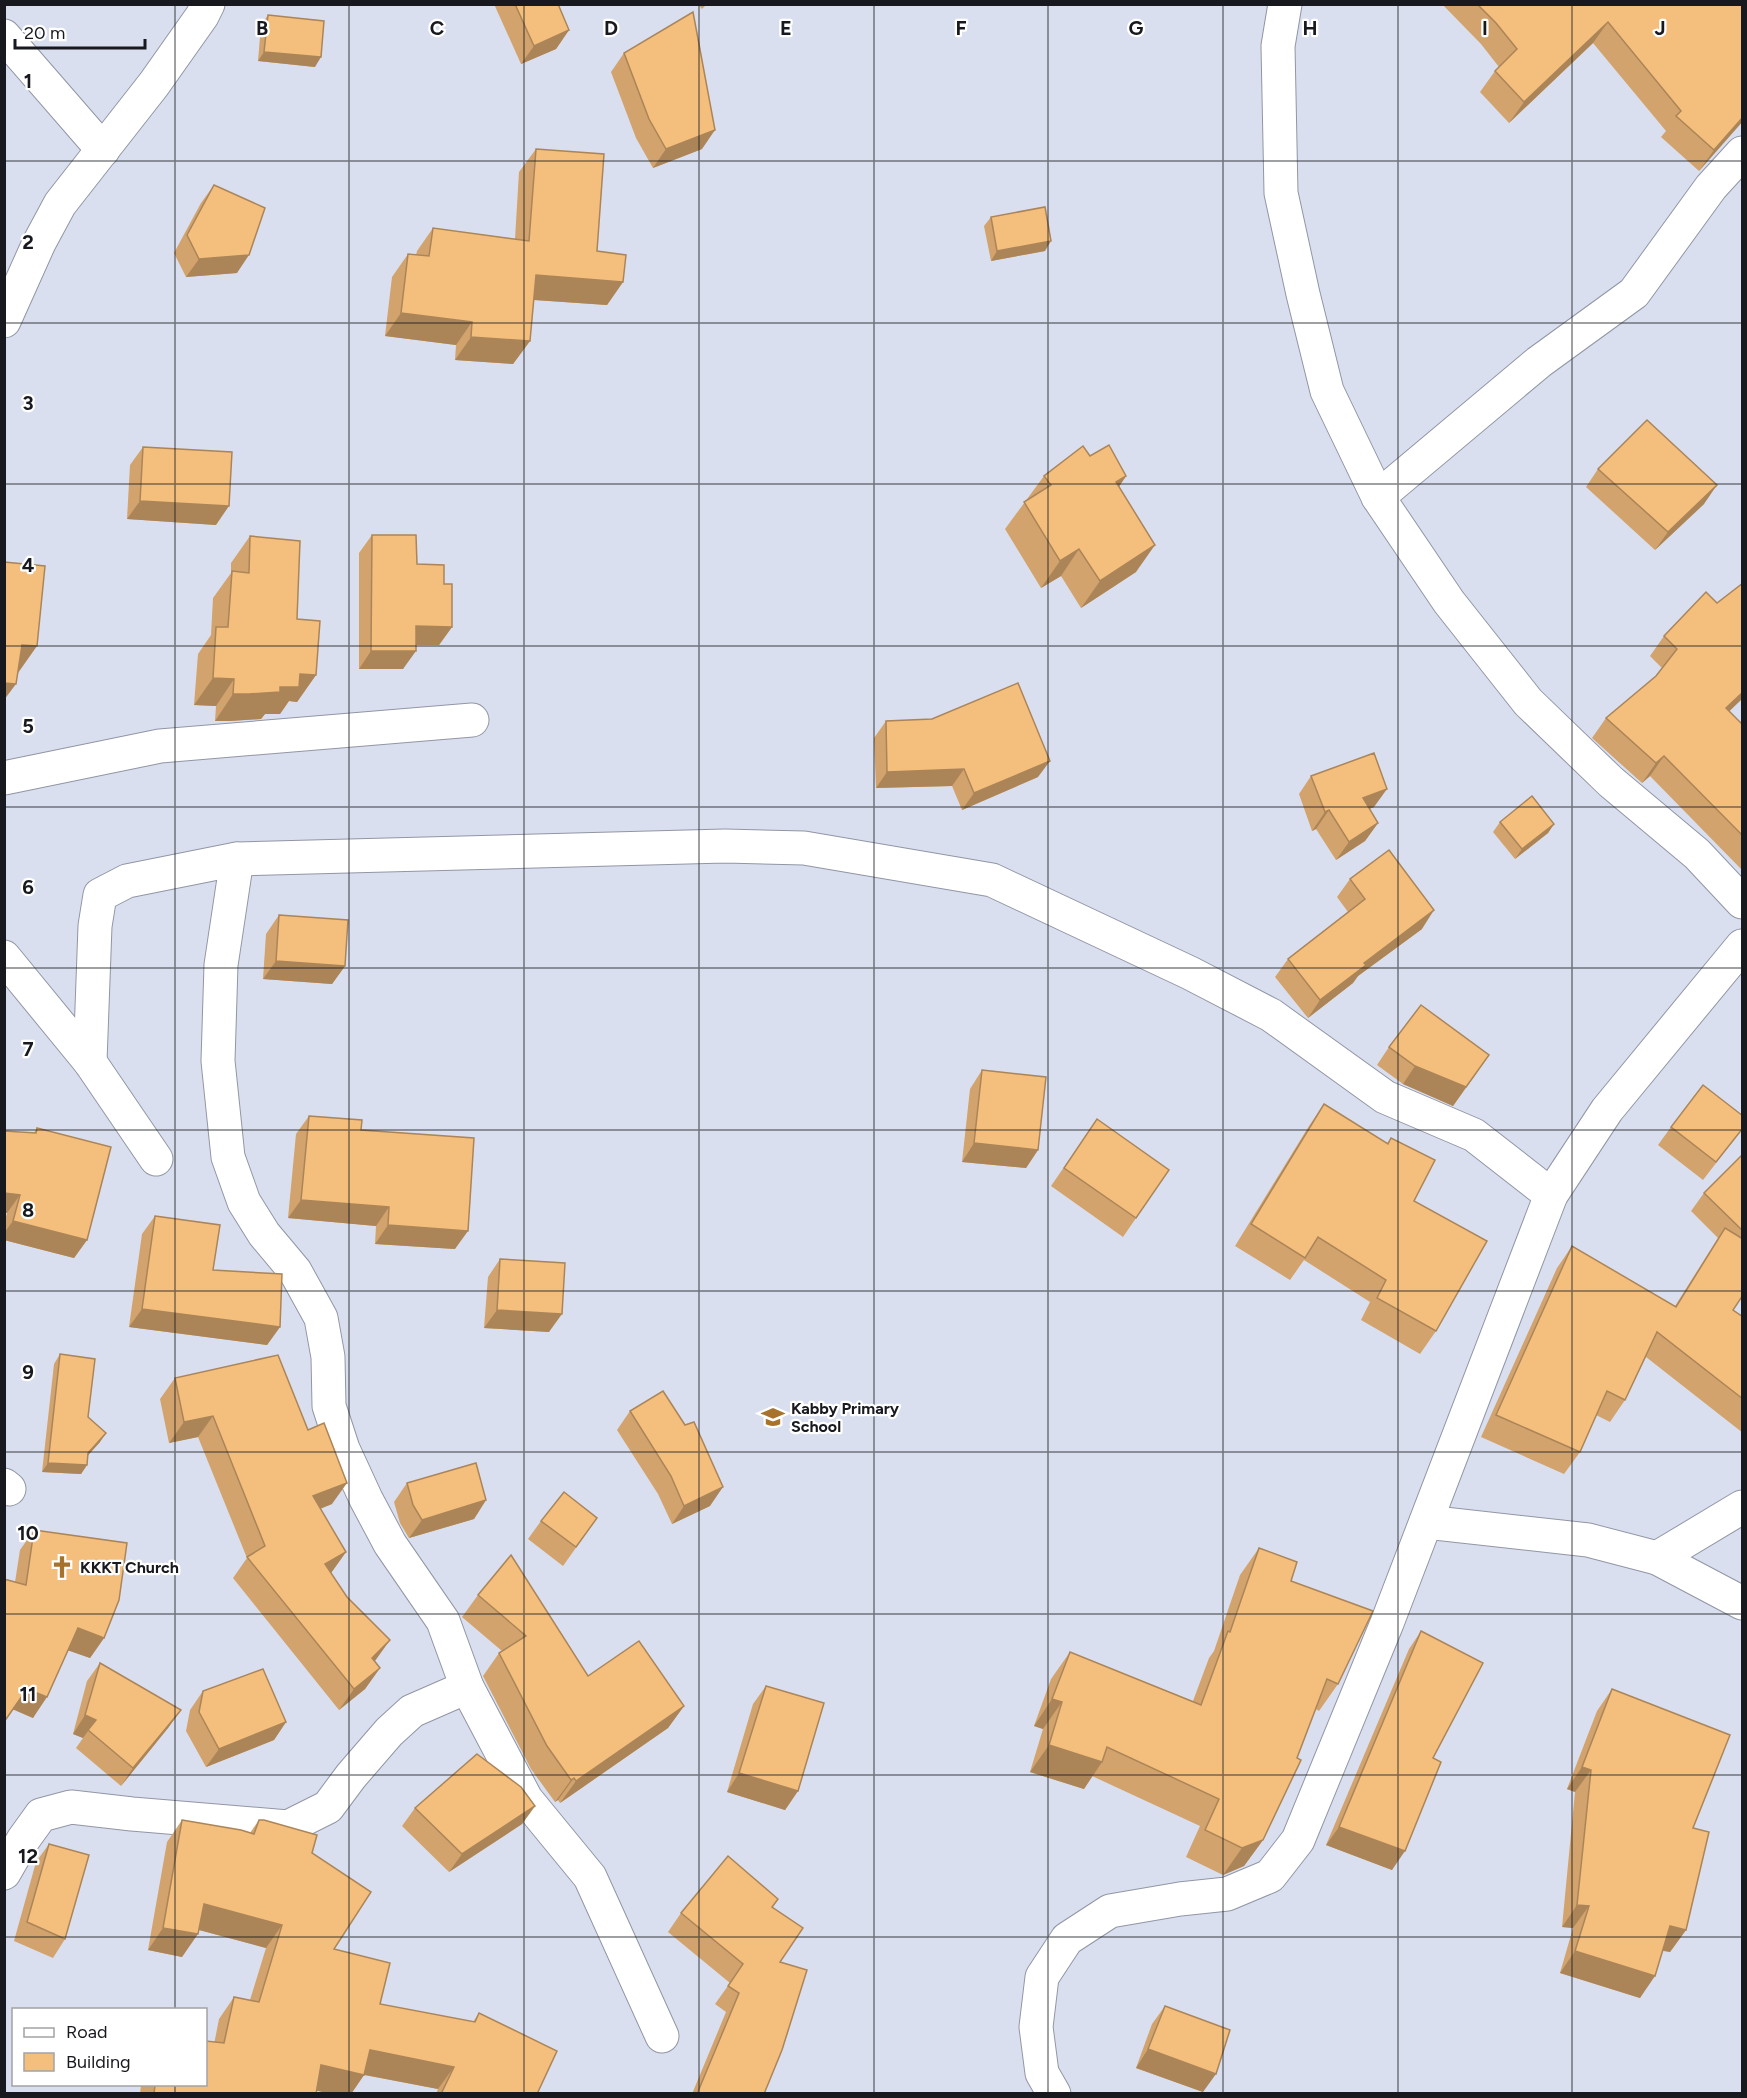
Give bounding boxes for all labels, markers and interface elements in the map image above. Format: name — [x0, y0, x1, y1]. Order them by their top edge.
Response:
scale bar — [15, 12, 146, 50]
text: B — [256, 16, 268, 40]
text: C — [430, 16, 444, 40]
text: D — [604, 16, 618, 40]
text: E — [780, 16, 792, 40]
text: F — [955, 16, 967, 40]
text: G — [1129, 16, 1144, 40]
text: H — [1303, 16, 1318, 40]
text: I — [1482, 16, 1488, 40]
text: J — [1654, 16, 1666, 40]
text: 20 m — [24, 22, 65, 44]
text: 1 — [24, 69, 32, 93]
text: 2 — [22, 230, 34, 254]
text: 3 — [22, 391, 34, 415]
text: 4 — [22, 553, 35, 577]
text: 5 — [22, 714, 34, 738]
text: 6 — [22, 875, 34, 899]
text: 7 — [22, 1037, 34, 1061]
text: 8 — [22, 1198, 34, 1222]
text: 9 — [22, 1360, 34, 1384]
place label: Kabby Primary School — [791, 1399, 900, 1436]
school or university icon: Kabby Primary School — [760, 1404, 786, 1430]
text: 10 — [17, 1521, 39, 1545]
church icon: KKKT Church — [49, 1554, 75, 1580]
place label: KKKT Church — [80, 1558, 179, 1577]
text: 11 — [20, 1682, 36, 1706]
text: 12 — [18, 1844, 38, 1868]
legend — [12, 2008, 207, 2086]
text: Road — [66, 2021, 107, 2043]
text: Building — [66, 2051, 131, 2073]

